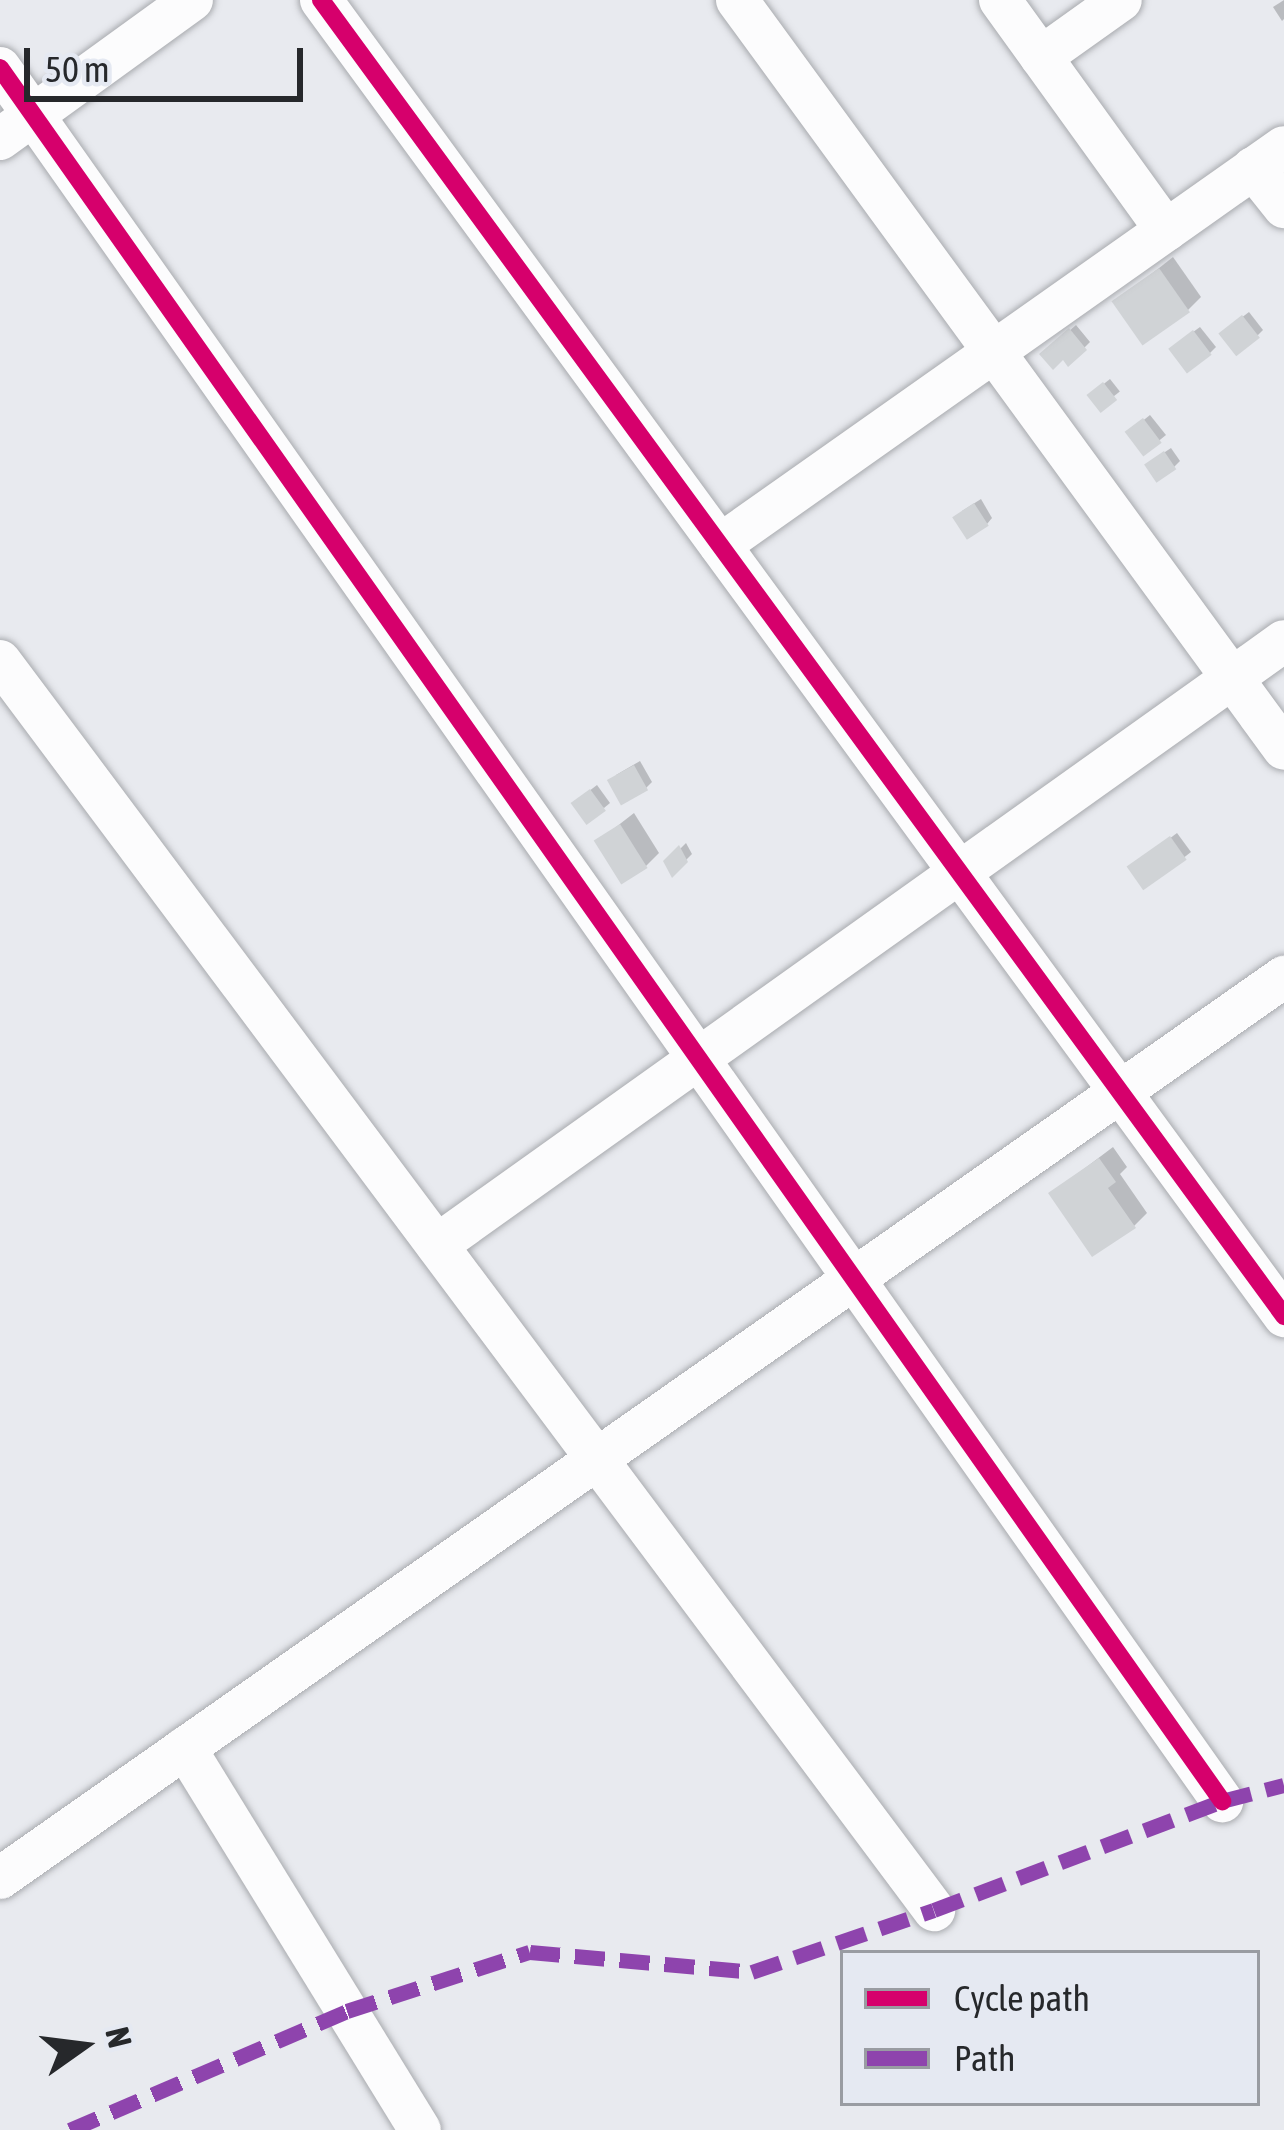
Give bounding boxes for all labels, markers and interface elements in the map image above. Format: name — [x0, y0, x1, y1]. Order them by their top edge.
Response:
scale bar — [30, 24, 309, 98]
text: 50 m — [45, 48, 110, 90]
legend — [840, 1950, 1260, 2106]
text: Cycle path — [954, 1977, 1090, 2019]
north arrow — [24, 1986, 144, 2106]
text: N — [98, 2023, 140, 2051]
text: Path — [954, 2037, 1016, 2079]

